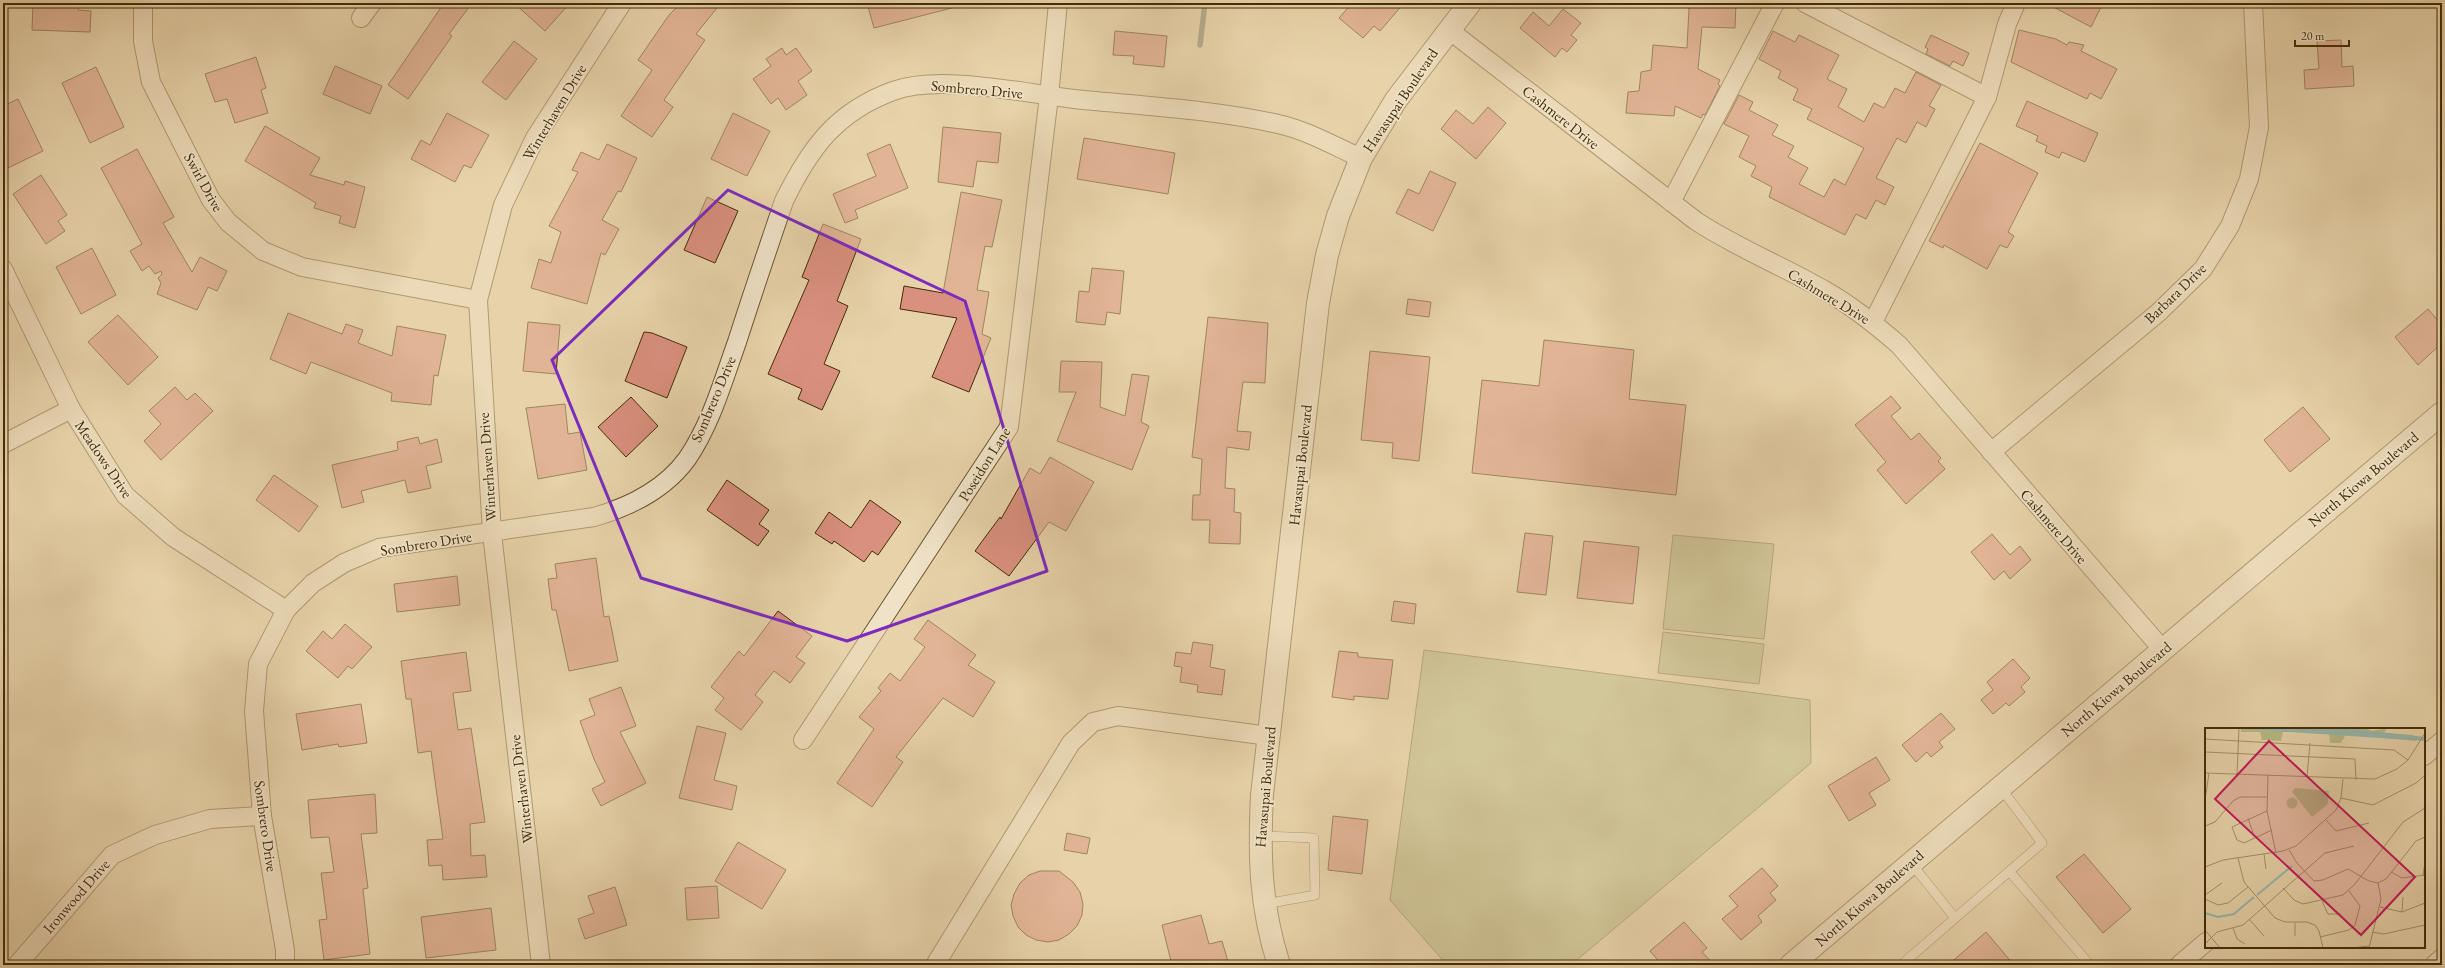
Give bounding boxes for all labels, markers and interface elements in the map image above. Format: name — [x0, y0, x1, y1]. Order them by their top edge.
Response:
scale bar — [2295, 22, 2349, 48]
text: 20 m — [2301, 28, 2325, 44]
street label: Havasupai Boulevard — [1358, 44, 1442, 156]
street label: Winterhaven Drive — [518, 60, 590, 164]
street label: Sombrero Drive — [930, 76, 1024, 102]
street label: Cashmere Drive — [1519, 81, 1603, 153]
street label: Swirl Drive — [180, 149, 228, 215]
street label: Barbara Drive — [2140, 259, 2210, 327]
street label: Cashmere Drive — [1784, 264, 1874, 328]
street label: Sombrero Drive — [686, 353, 740, 445]
street label: Havasupai Boulevard — [1284, 403, 1316, 526]
street label: Winterhaven Drive — [474, 412, 500, 522]
street label: Meadows Drive — [71, 416, 137, 502]
street label: Poseidon Lane — [954, 423, 1014, 505]
street label: North Kiowa Boulevard — [2304, 427, 2422, 531]
street label: Cashmere Drive — [2016, 485, 2092, 567]
street label: Sombrero Drive — [379, 526, 473, 560]
street label: North Kiowa Boulevard — [2057, 637, 2175, 741]
street label: Havasupai Boulevard — [1250, 725, 1280, 848]
inset map — [2205, 728, 2425, 948]
street label: Winterhaven Drive — [505, 734, 537, 844]
street label: Sombrero Drive — [250, 779, 282, 873]
street label: North Kiowa Boulevard — [1811, 845, 1928, 951]
street label: Ironwood Drive — [38, 855, 114, 937]

